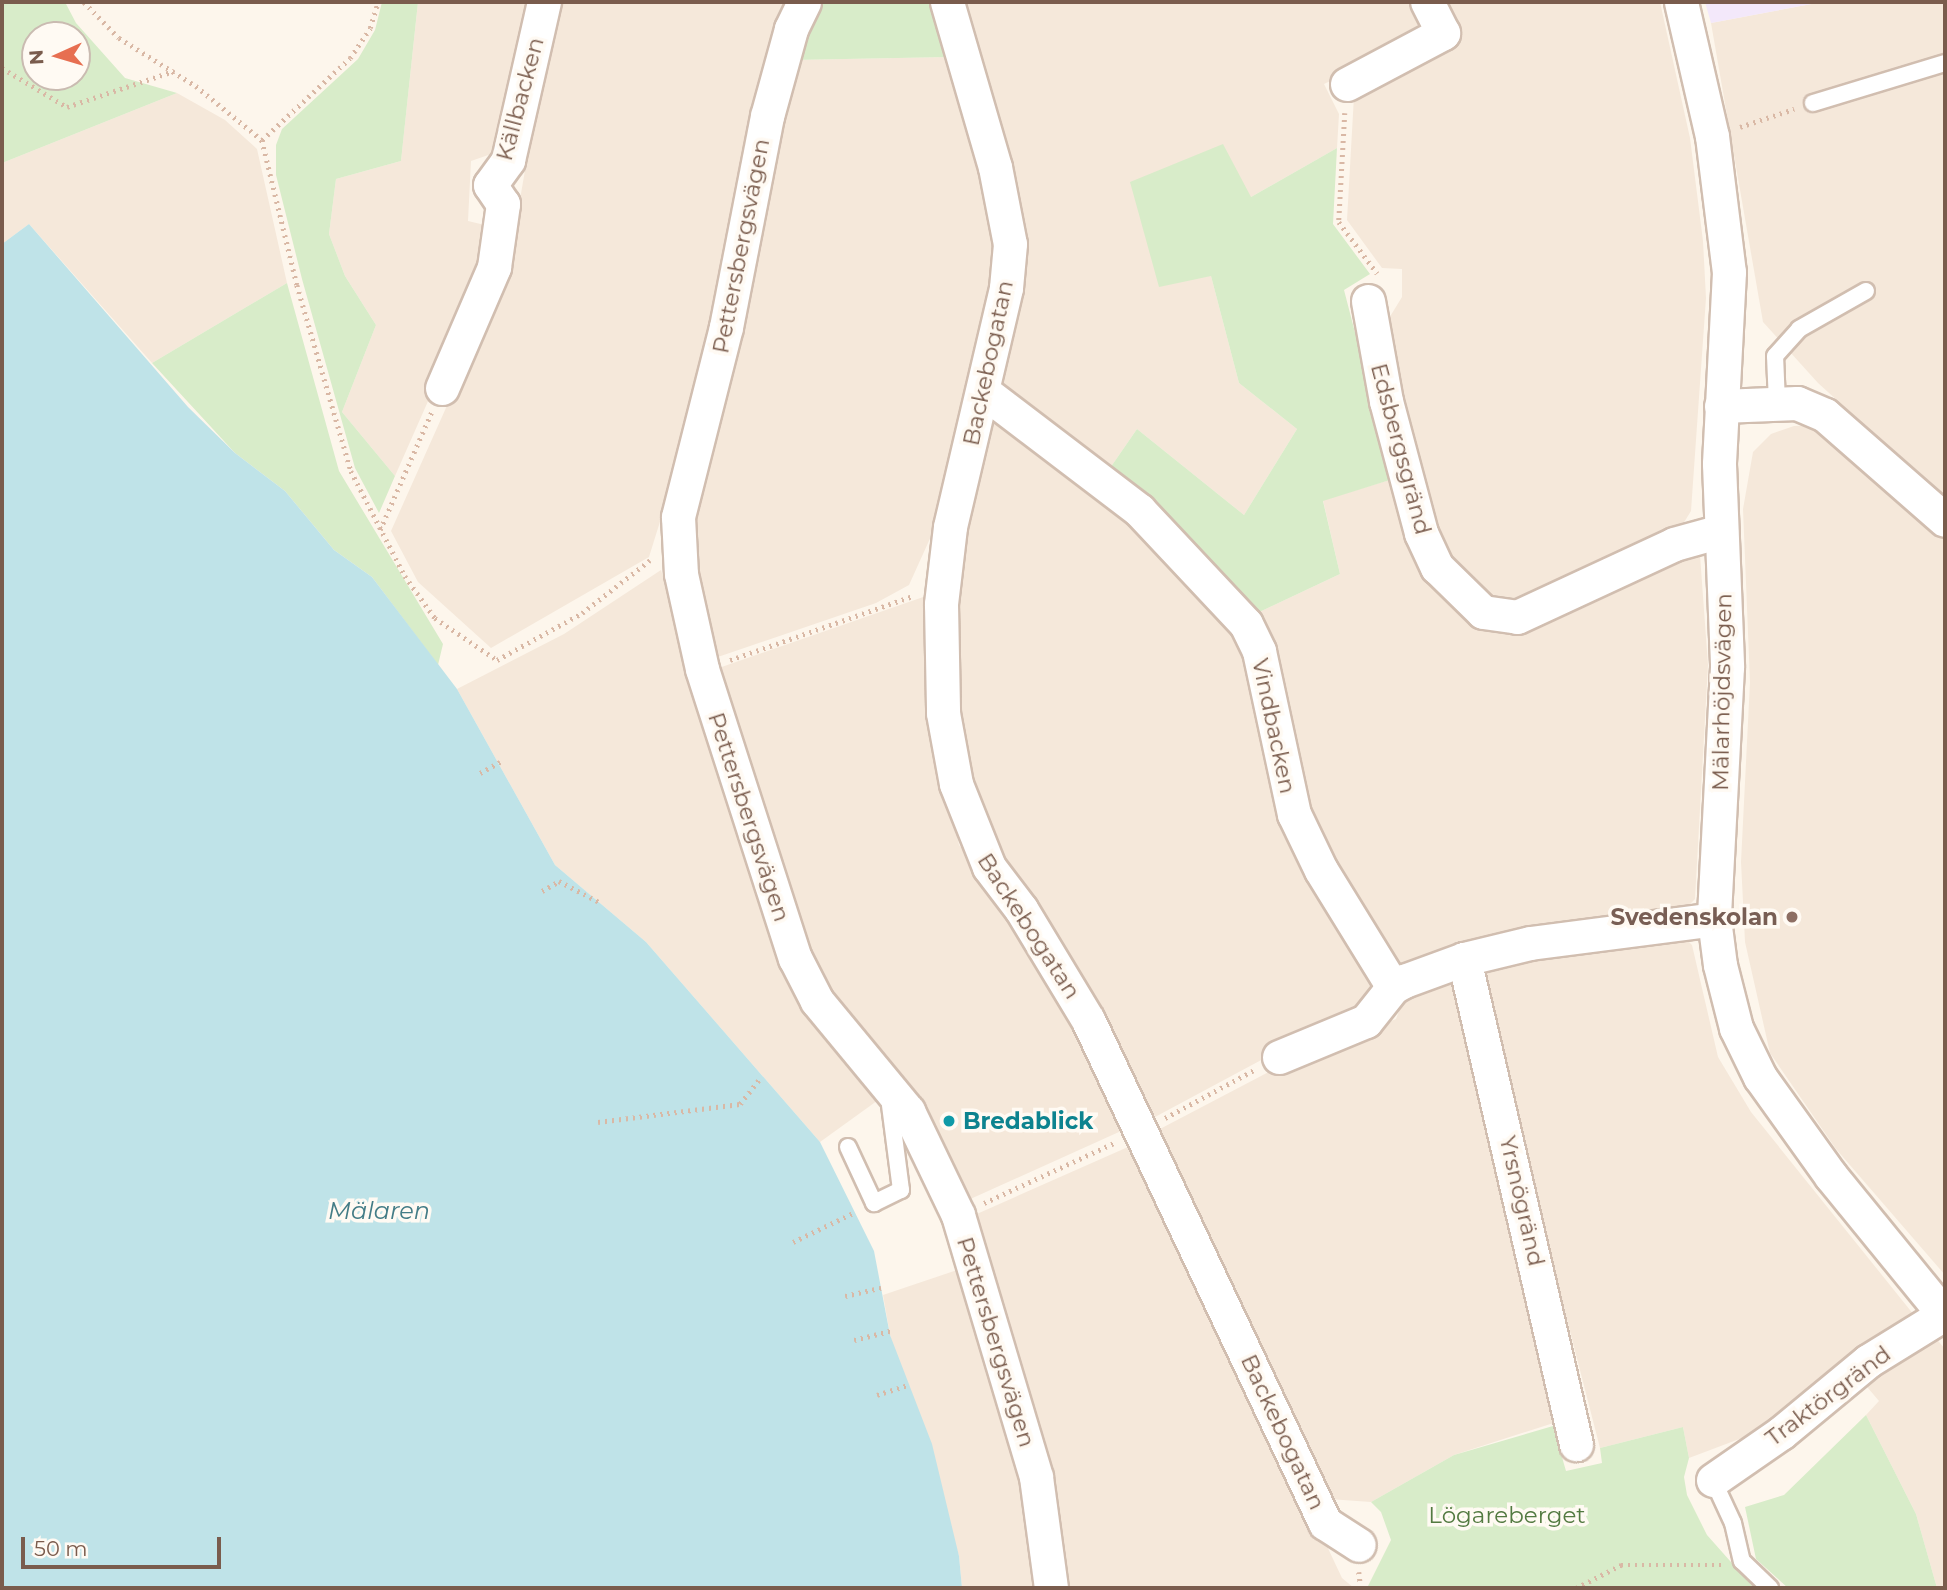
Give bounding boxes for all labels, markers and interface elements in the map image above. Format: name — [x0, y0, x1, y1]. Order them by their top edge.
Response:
north arrow — [21, 21, 91, 91]
street label: Källbacken — [490, 34, 550, 164]
text: N — [25, 49, 49, 66]
street label: Pettersbergsvägen — [707, 136, 775, 356]
street label: Backebogatan — [957, 278, 1019, 448]
street label: Edsbergsgränd — [1365, 360, 1437, 538]
street label: Mälarhöjdsvägen — [1706, 593, 1738, 791]
street label: Vindbacken — [1246, 656, 1302, 796]
street label: Pettersbergsvägen — [702, 709, 796, 925]
street label: Backebogatan — [972, 848, 1086, 1004]
place label: Svedenskolan — [1610, 903, 1778, 931]
marker: Svedenskolan — [1784, 909, 1800, 925]
place label: Bredablick — [963, 1107, 1093, 1135]
marker: Bredablick — [941, 1113, 957, 1129]
street label: Yrsnögränd — [1494, 1133, 1550, 1269]
water label: Mälaren — [328, 1197, 430, 1225]
street label: Pettersbergsvägen — [951, 1234, 1041, 1450]
street label: Traktörgränd — [1760, 1340, 1896, 1452]
street label: Backebogatan — [1235, 1350, 1331, 1514]
park label: Lögareberget — [1428, 1501, 1586, 1529]
scale bar — [24, 1524, 224, 1568]
text: 50 m — [34, 1536, 88, 1561]

